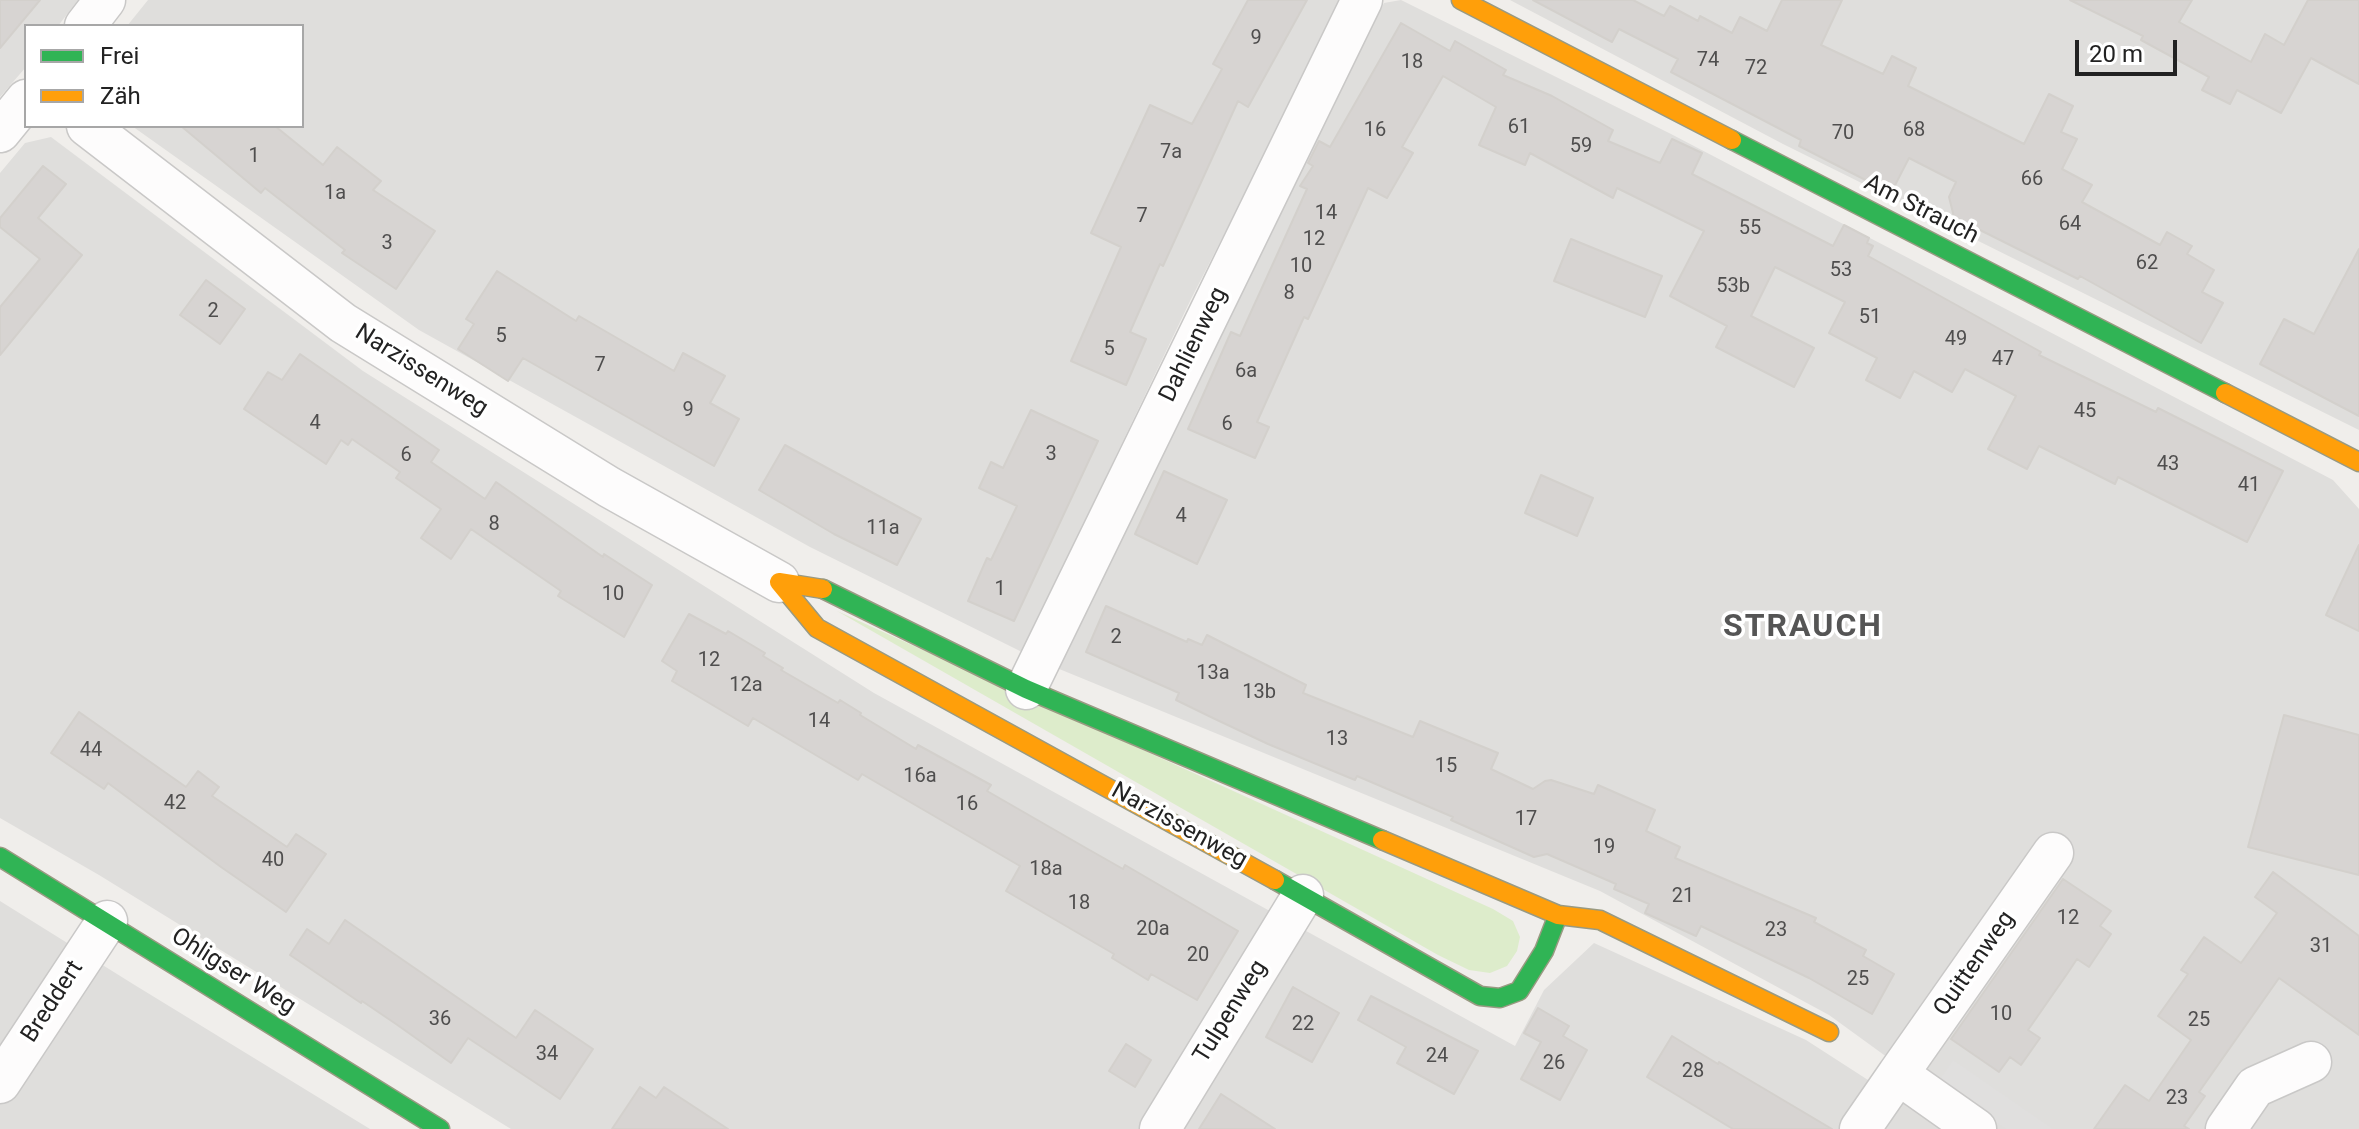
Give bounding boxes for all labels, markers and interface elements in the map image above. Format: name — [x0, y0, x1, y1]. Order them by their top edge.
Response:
legend — [24, 24, 304, 128]
scale bar — [2079, 24, 2181, 74]
house number: 9 — [1250, 27, 1262, 51]
text: 20 m — [2089, 40, 2143, 68]
text: Frei — [100, 42, 139, 70]
house number: 74 — [1697, 49, 1719, 73]
house number: 18 — [1401, 51, 1423, 75]
house number: 72 — [1745, 57, 1767, 81]
text: Zäh — [100, 82, 141, 110]
house number: 61 — [1508, 116, 1530, 140]
house number: 16 — [1364, 119, 1386, 143]
house number: 68 — [1903, 119, 1925, 143]
house number: 70 — [1832, 122, 1854, 146]
house number: 59 — [1570, 135, 1592, 159]
house number: 7a — [1160, 141, 1182, 165]
house number: 1 — [248, 145, 260, 169]
house number: 66 — [2021, 168, 2043, 192]
street label: Am Strauch — [1859, 169, 1983, 251]
house number: 1a — [324, 182, 346, 206]
house number: 14 — [1315, 202, 1337, 226]
house number: 7 — [1136, 205, 1148, 229]
house number: 64 — [2059, 213, 2081, 237]
house number: 55 — [1739, 217, 1761, 241]
house number: 12 — [1303, 228, 1325, 252]
house number: 3 — [381, 232, 393, 256]
house number: 62 — [2136, 252, 2158, 276]
house number: 10 — [1290, 255, 1312, 279]
house number: 53 — [1830, 259, 1852, 283]
house number: 53b — [1716, 275, 1750, 299]
house number: 8 — [1283, 282, 1295, 306]
street label: Dahlienweg — [1154, 283, 1234, 407]
house number: 2 — [207, 300, 219, 324]
house number: 51 — [1859, 306, 1881, 330]
street label: Narzissenweg — [349, 319, 493, 423]
house number: 5 — [495, 325, 507, 349]
house number: 49 — [1945, 328, 1967, 352]
house number: 5 — [1103, 338, 1115, 362]
house number: 47 — [1992, 348, 2014, 372]
house number: 7 — [594, 354, 606, 378]
house number: 6a — [1235, 360, 1257, 384]
house number: 9 — [682, 399, 694, 423]
house number: 45 — [2074, 400, 2096, 424]
house number: 4 — [309, 412, 321, 436]
house number: 6 — [1221, 413, 1233, 437]
house number: 3 — [1045, 443, 1057, 467]
house number: 6 — [400, 444, 412, 468]
house number: 43 — [2157, 453, 2179, 477]
house number: 41 — [2238, 474, 2260, 498]
house number: 4 — [1175, 505, 1187, 529]
house number: 8 — [488, 513, 500, 537]
house number: 11a — [866, 517, 900, 541]
house number: 1 — [994, 578, 1006, 602]
house number: 10 — [602, 583, 624, 607]
district label: STRAUCH — [1723, 609, 1883, 647]
house number: 2 — [1110, 626, 1122, 650]
house number: 12 — [698, 649, 720, 673]
house number: 13a — [1196, 662, 1230, 686]
house number: 12a — [729, 674, 763, 698]
house number: 13b — [1242, 681, 1276, 705]
house number: 14 — [808, 710, 830, 734]
house number: 13 — [1326, 728, 1348, 752]
house number: 44 — [80, 739, 102, 763]
house number: 15 — [1435, 755, 1457, 779]
house number: 16a — [903, 765, 937, 789]
street label: Narzissenweg — [1106, 777, 1252, 875]
house number: 42 — [164, 792, 186, 816]
house number: 16 — [956, 793, 978, 817]
house number: 17 — [1515, 808, 1537, 832]
house number: 19 — [1593, 836, 1615, 860]
house number: 40 — [262, 849, 284, 873]
house number: 18a — [1029, 858, 1063, 882]
house number: 21 — [1672, 885, 1694, 909]
house number: 18 — [1068, 892, 1090, 916]
street label: Quittenweg — [1928, 906, 2022, 1022]
house number: 12 — [2057, 907, 2079, 931]
house number: 20a — [1136, 918, 1170, 942]
house number: 23 — [1765, 919, 1787, 943]
street label: Ohligser Weg — [165, 922, 301, 1022]
house number: 31 — [2310, 935, 2332, 959]
house number: 20 — [1187, 944, 1209, 968]
street label: Tulpenweg — [1188, 955, 1274, 1069]
street label: Breddert — [16, 956, 90, 1048]
house number: 25 — [1847, 968, 1869, 992]
house number: 10 — [1990, 1003, 2012, 1027]
house number: 36 — [429, 1008, 451, 1032]
house number: 25 — [2188, 1009, 2210, 1033]
house number: 22 — [1292, 1013, 1314, 1037]
house number: 34 — [536, 1043, 558, 1067]
house number: 24 — [1426, 1045, 1448, 1069]
house number: 26 — [1543, 1052, 1565, 1076]
house number: 28 — [1682, 1060, 1704, 1084]
house number: 23 — [2166, 1087, 2188, 1111]

